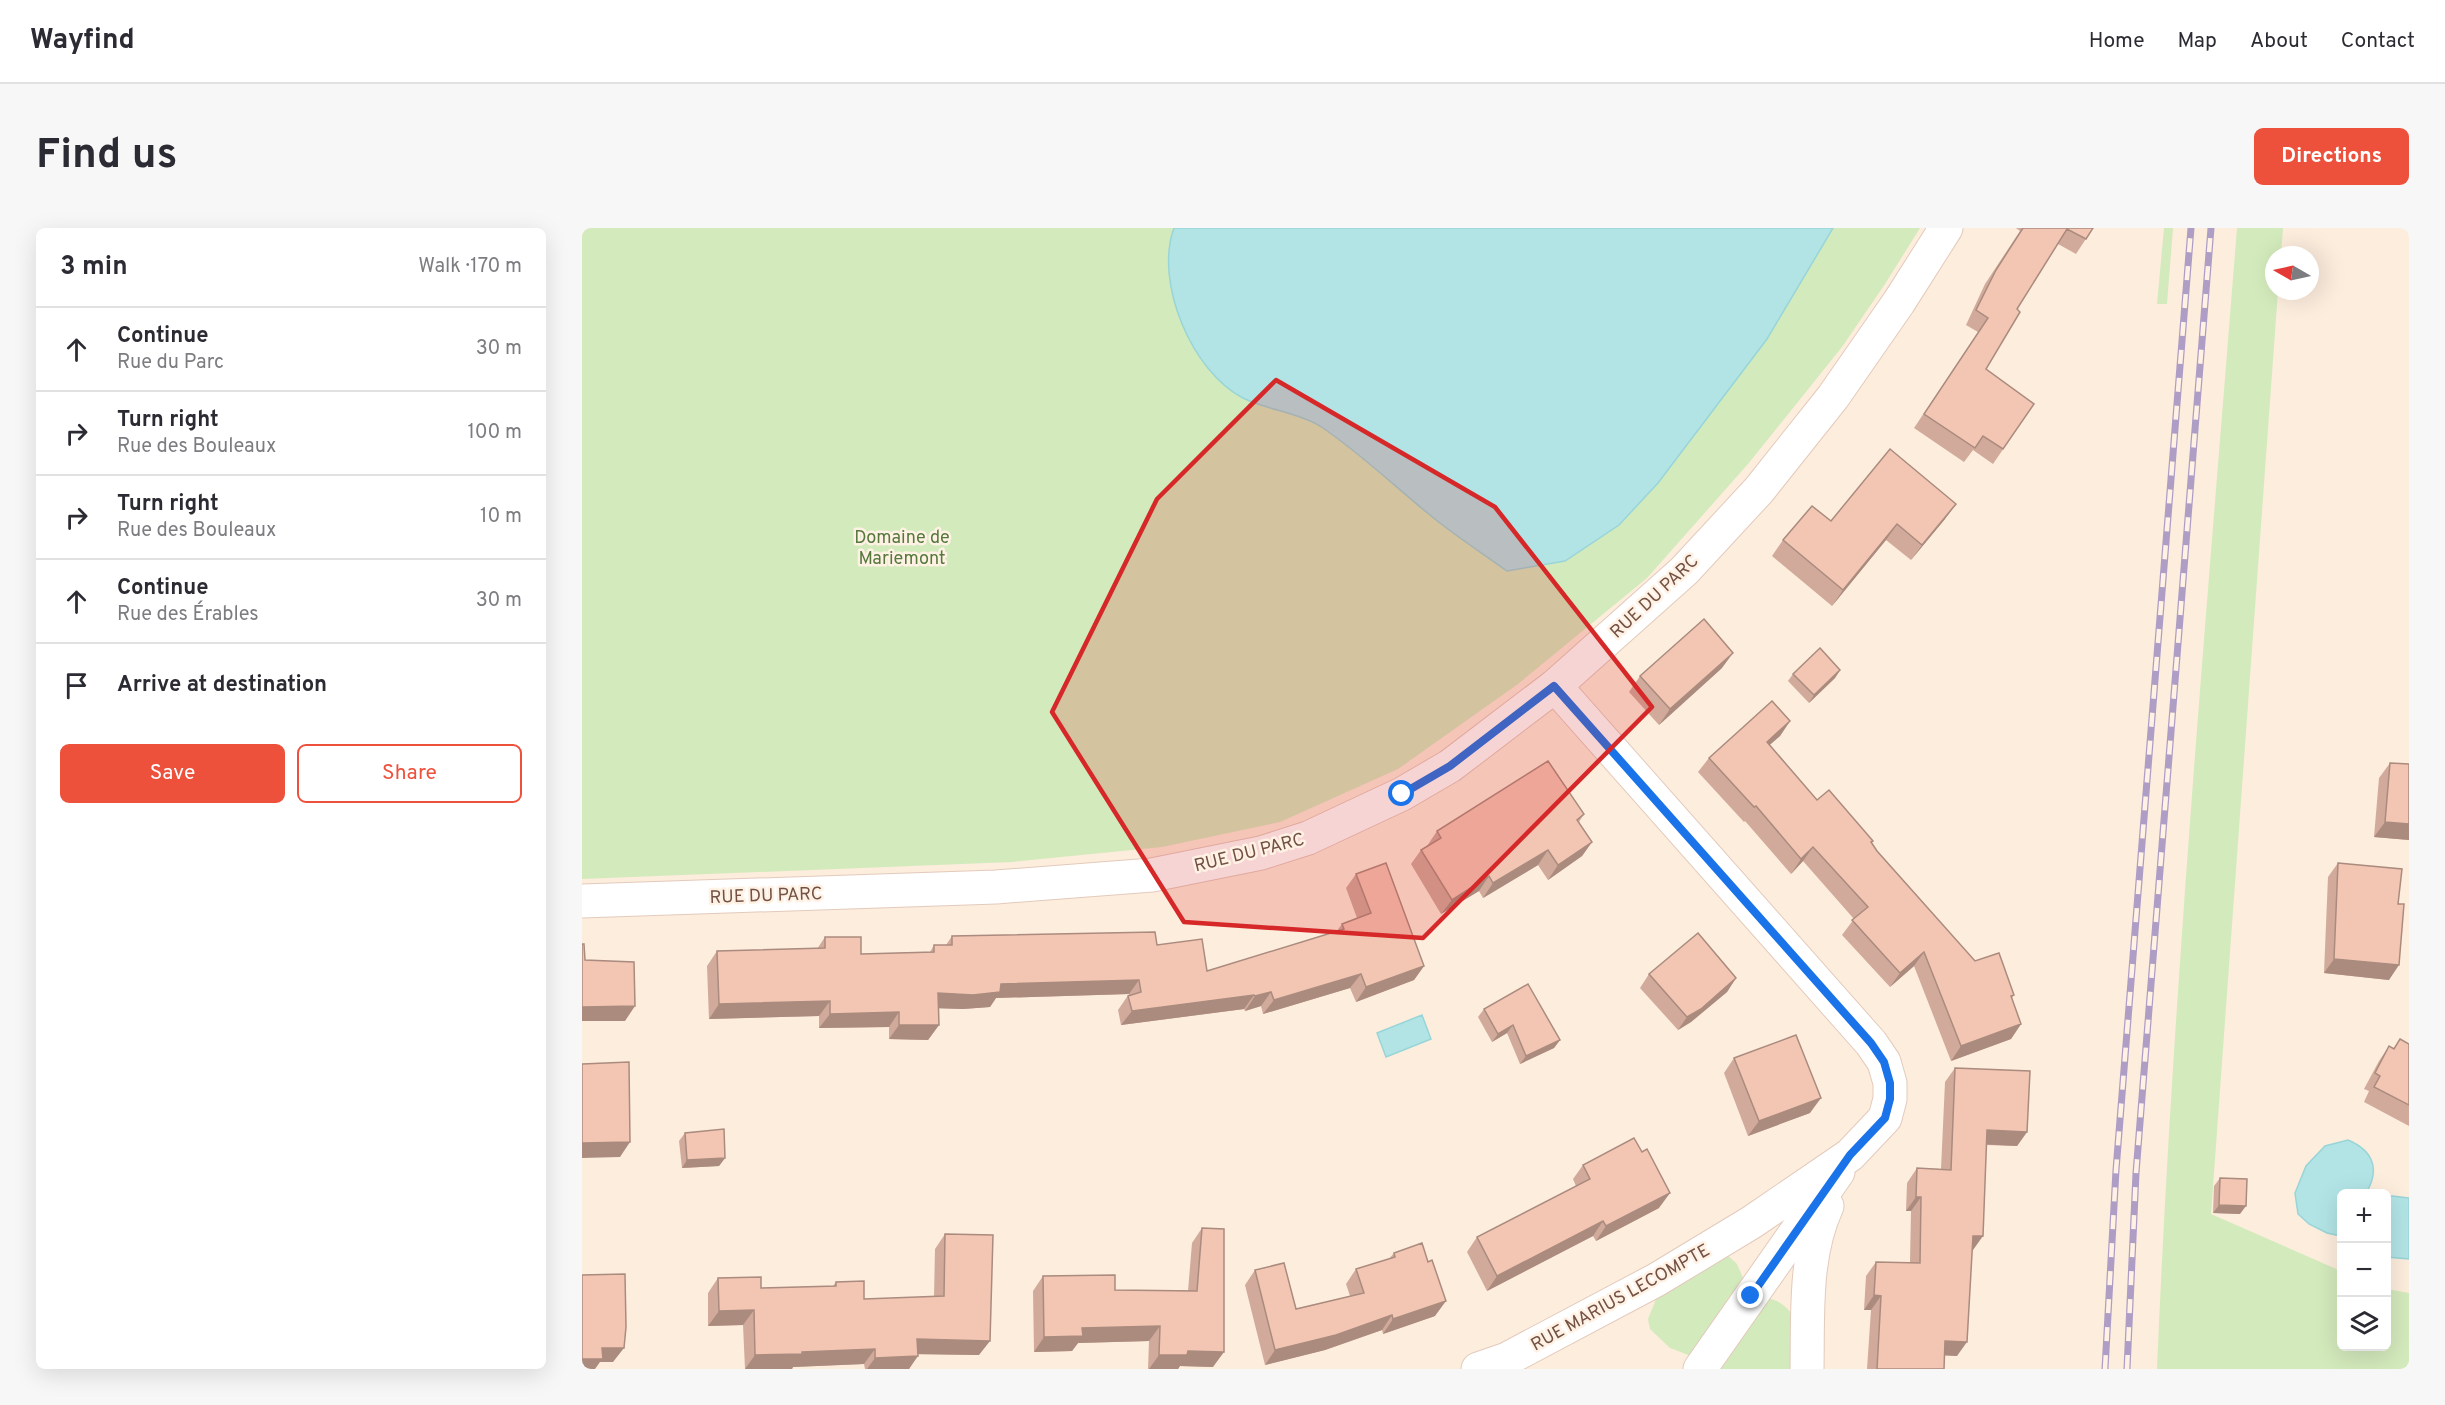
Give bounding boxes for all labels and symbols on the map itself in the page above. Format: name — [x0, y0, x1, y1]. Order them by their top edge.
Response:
north arrow — [2265, 246, 2319, 300]
park label: Domaine de Mariemont — [854, 527, 950, 571]
street label: RUE DU PARC — [1606, 550, 1704, 644]
route start — [1388, 780, 1414, 806]
street label: RUE DU PARC — [1192, 829, 1307, 878]
street label: RUE DU PARC — [709, 883, 823, 910]
street label: RUE MARIUS LECOMPTE — [1527, 1240, 1714, 1357]
route end — [1737, 1282, 1763, 1308]

